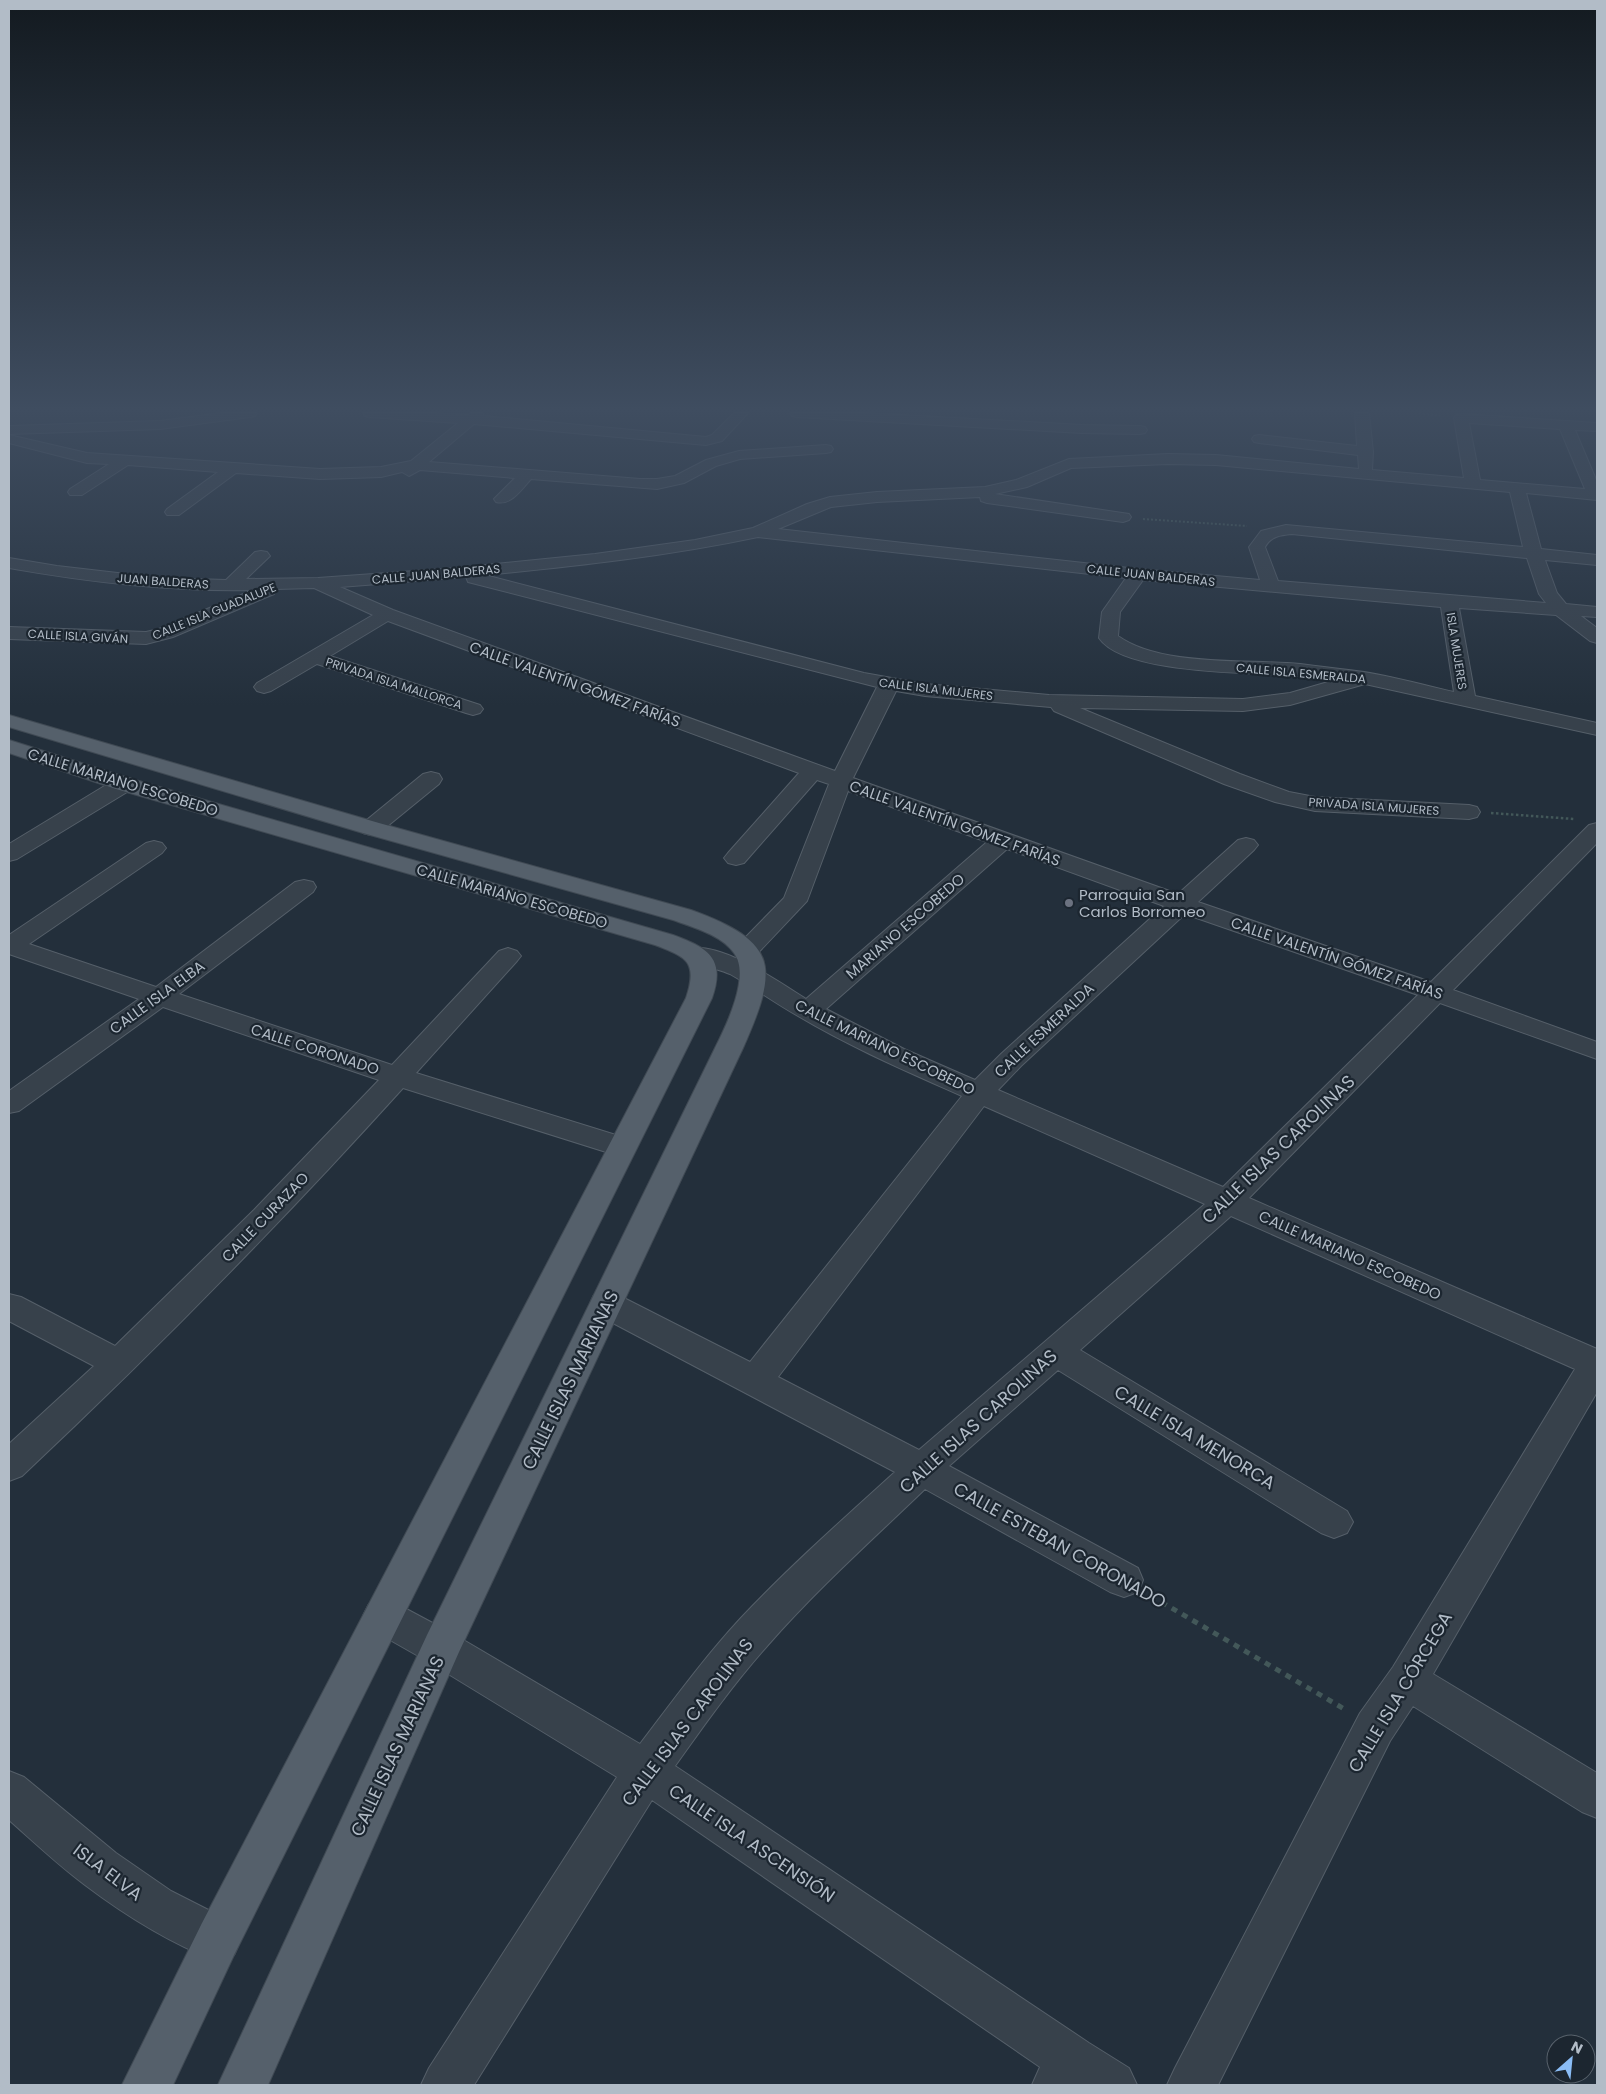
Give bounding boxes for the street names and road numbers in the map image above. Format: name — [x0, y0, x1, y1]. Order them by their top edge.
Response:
street label: CALLE JUAN BALDERAS — [371, 560, 501, 588]
street label: CALLE JUAN BALDERAS — [1086, 560, 1216, 590]
street label: JUAN BALDERAS — [117, 569, 209, 593]
street label: CALLE ISLA GUADALUPE — [150, 578, 278, 644]
street label: ISLA MUJERES — [1443, 611, 1471, 691]
street label: CALLE ISLA GIVÁN — [27, 625, 129, 647]
street label: CALLE VALENTÍN GÓMEZ FARÍAS — [467, 636, 683, 732]
street label: PRIVADA ISLA MALLORCA — [324, 653, 464, 713]
street label: CALLE ISLA ESMERALDA — [1235, 659, 1367, 687]
street label: CALLE ISLA MUJERES — [878, 674, 994, 704]
street label: CALLE MARIANO ESCOBEDO — [25, 743, 221, 821]
street label: CALLE VALENTÍN GÓMEZ FARÍAS — [847, 775, 1063, 871]
street label: PRIVADA ISLA MUJERES — [1308, 793, 1440, 819]
street label: CALLE MARIANO ESCOBEDO — [414, 859, 610, 933]
street label: MARIANO ESCOBEDO — [841, 868, 969, 984]
street label: CALLE VALENTÍN GÓMEZ FARÍAS — [1228, 912, 1446, 1004]
street label: CALLE ISLA ELBA — [105, 955, 209, 1039]
street label: CALLE ESMERALDA — [989, 978, 1099, 1082]
street label: CALLE MARIANO ESCOBEDO — [792, 994, 979, 1100]
street label: CALLE CORONADO — [248, 1018, 382, 1080]
street label: CALLE ISLAS CAROLINAS — [1196, 1069, 1360, 1229]
street label: CALLE CURAZAO — [217, 1167, 313, 1266]
street label: CALLE MARIANO ESCOBEDO — [1255, 1205, 1445, 1305]
street label: CALLE ISLAS MARIANAS — [516, 1286, 624, 1474]
street label: CALLE ISLAS CAROLINAS — [894, 1343, 1062, 1499]
street label: CALLE ISLA MENORCA — [1110, 1379, 1280, 1495]
street label: CALLE ESTEBAN CORONADO — [949, 1476, 1171, 1614]
street label: CALLE ISLA CÓRCEGA — [1342, 1607, 1458, 1777]
street label: CALLE ISLAS CAROLINAS — [615, 1633, 759, 1811]
street label: CALLE ISLAS MARIANAS — [344, 1652, 450, 1840]
street label: CALLE ISLA ASCENSIÓN — [664, 1778, 840, 1908]
street label: ISLA ELVA — [68, 1838, 148, 1906]

